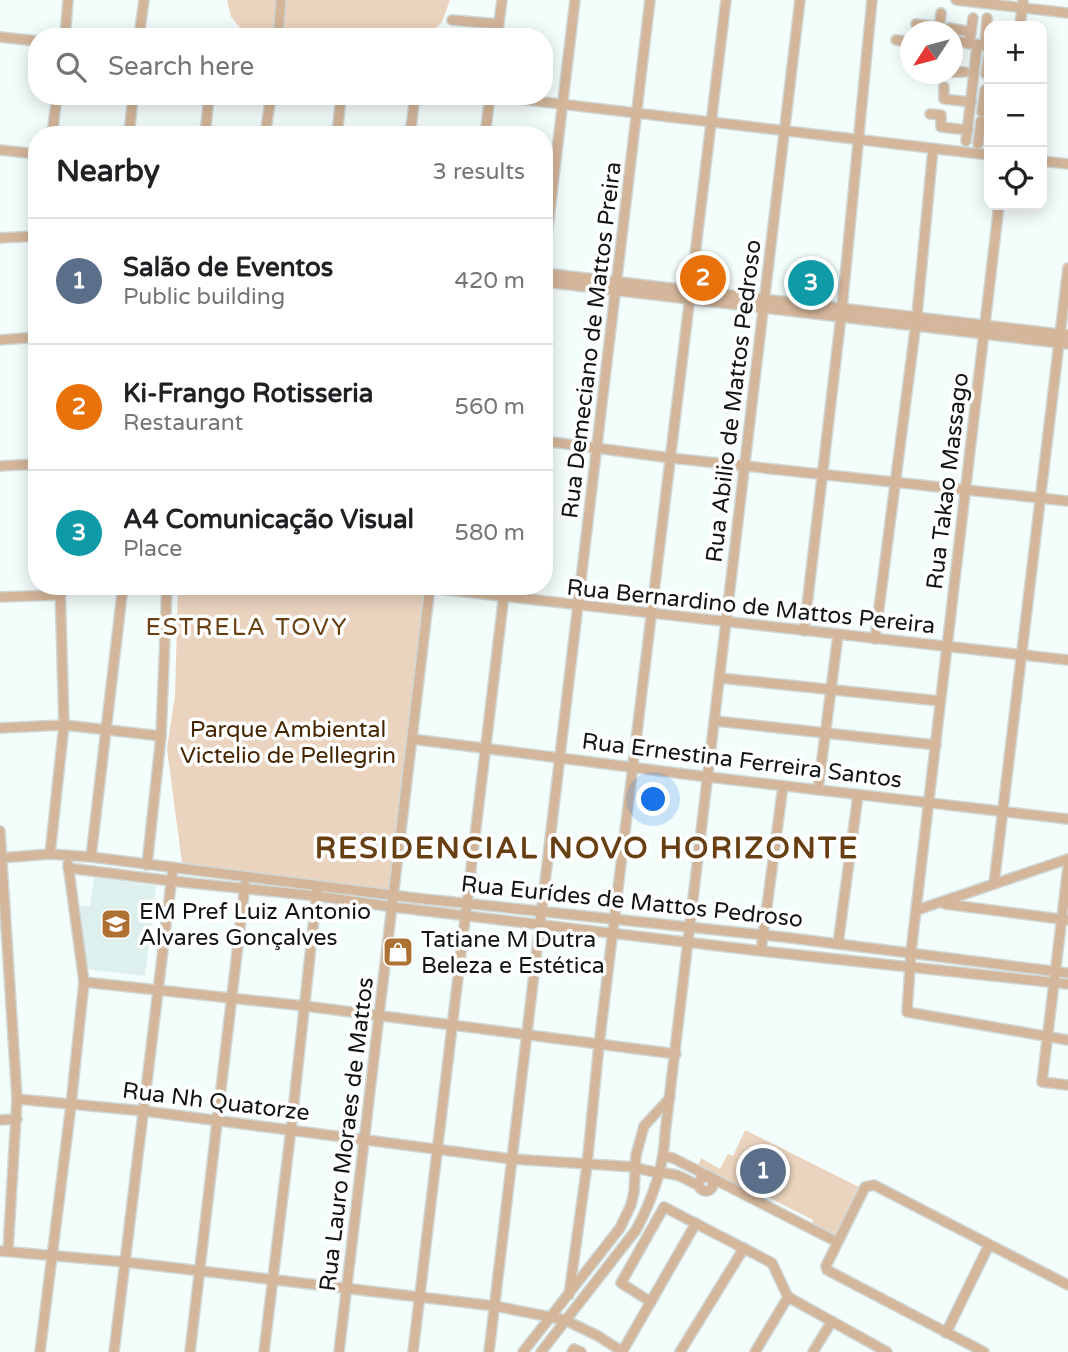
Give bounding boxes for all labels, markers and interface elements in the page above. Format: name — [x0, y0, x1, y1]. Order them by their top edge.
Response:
north arrow — [900, 21, 963, 84]
map controls — [984, 21, 1047, 210]
button: + — [984, 21, 1047, 84]
search box — [28, 28, 553, 105]
icon: search — [52, 48, 90, 86]
text: Search here — [108, 51, 254, 82]
button: − — [984, 84, 1047, 147]
button: locate — [984, 147, 1047, 210]
text: Nearby — [56, 153, 160, 190]
text: 3 results — [432, 158, 525, 186]
street label: Rua Demeciano de Mattos Preira — [556, 160, 628, 520]
street label: Rua Abilio de Mattos Pedroso — [700, 238, 768, 564]
text: Salão de Eventos — [123, 252, 333, 283]
pin: 2 — [680, 252, 726, 304]
pin: 3 — [788, 257, 834, 309]
text: 1 — [72, 267, 86, 295]
text: 420 m — [455, 267, 525, 295]
text: Public building — [123, 283, 285, 311]
street label: Rua Takao Massago — [921, 371, 975, 591]
text: Ki-Frango Rotisseria — [123, 378, 373, 409]
text: 2 — [72, 393, 86, 421]
text: 560 m — [455, 393, 525, 421]
text: Restaurant — [123, 409, 243, 437]
text: A4 Comunicação Visual — [123, 504, 414, 535]
text: 3 — [72, 519, 86, 547]
text: 580 m — [455, 519, 525, 547]
text: Place — [123, 535, 182, 563]
street label: Rua Bernardino de Mattos Pereira — [565, 574, 937, 640]
district label: ESTRELA TOVY — [145, 613, 349, 642]
park label: Parque Ambiental Victelio de Pellegrin — [180, 716, 396, 770]
street label: Rua Ernestina Ferreira Santos — [580, 727, 904, 795]
your location — [636, 782, 670, 816]
district label: RESIDENCIAL NOVO HORIZONTE — [315, 830, 859, 867]
street label: Rua Eurídes de Mattos Pedroso — [460, 870, 804, 934]
place label: EM Pref Luiz Antonio Alvares Gonçalves — [139, 898, 371, 952]
school or university icon: EM Pref Luiz Antonio Alvares Gonçalves — [99, 907, 133, 941]
place label: Tatiane M Dutra Beleza e Estética — [421, 926, 605, 980]
shop icon: Tatiane M Dutra Beleza e Estética — [381, 935, 415, 969]
street label: Rua Lauro Moraes de Mattos — [314, 975, 380, 1293]
street label: Rua Nh Quatorze — [121, 1077, 311, 1127]
pin: 1 — [740, 1145, 786, 1197]

